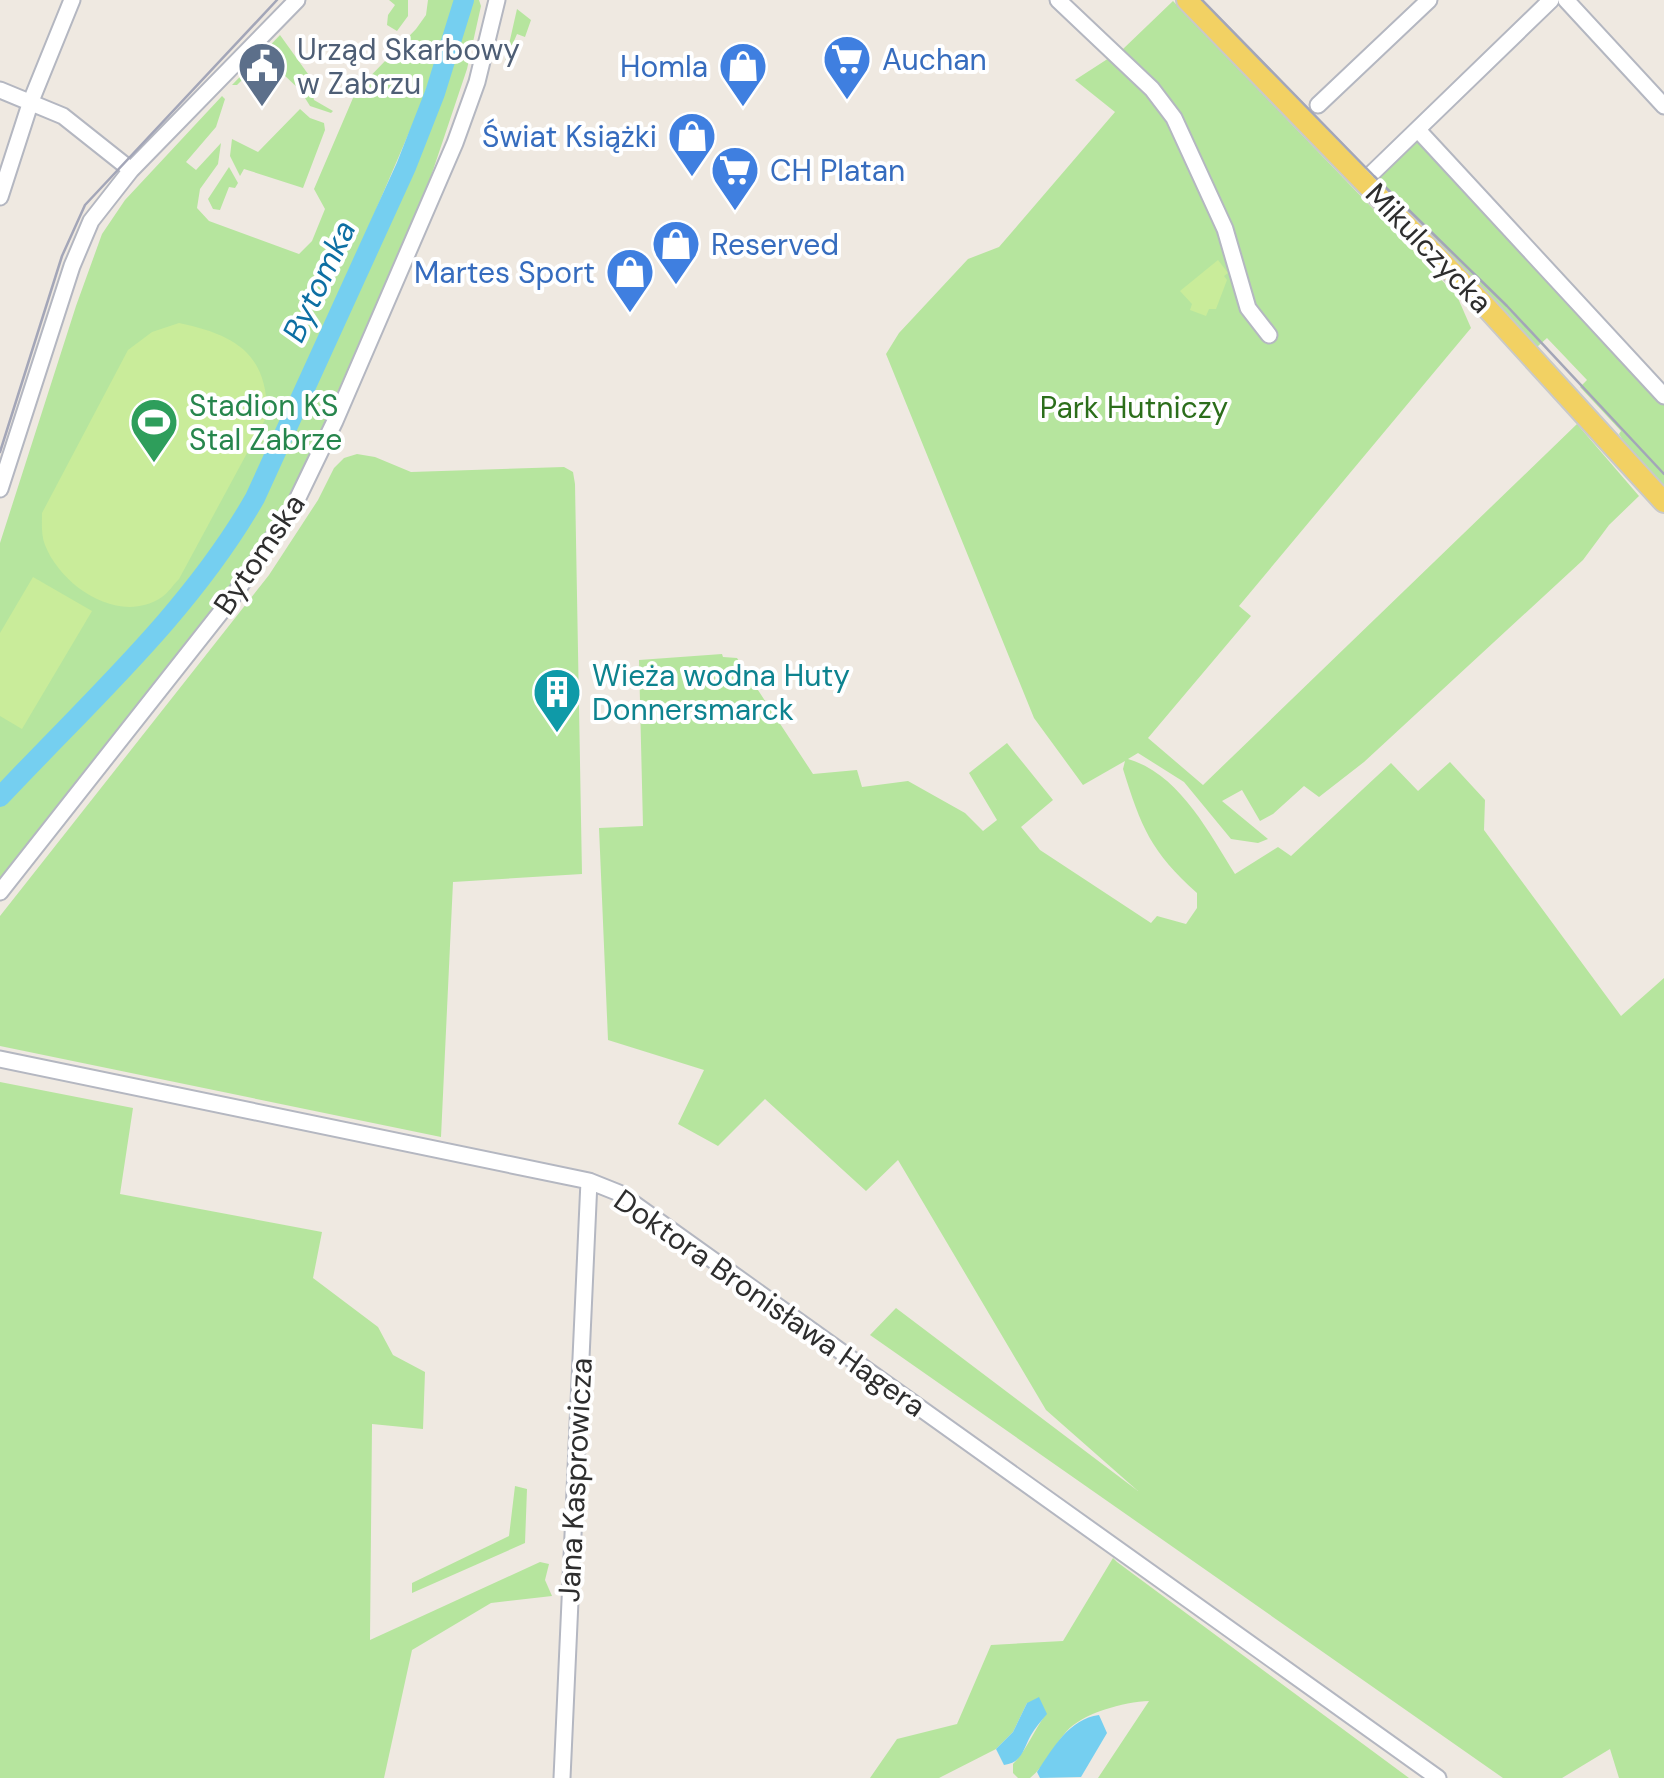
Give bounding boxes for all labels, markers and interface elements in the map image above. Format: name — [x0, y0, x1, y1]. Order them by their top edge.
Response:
place label: Urząd Skarbowy w Zabrzu — [297, 30, 520, 103]
supermarket icon: Auchan — [821, 33, 873, 101]
public building icon: Urząd Skarbowy w Zabrzu — [236, 40, 288, 108]
shop icon: Homla — [717, 40, 769, 108]
place label: Auchan — [882, 40, 987, 79]
place label: Homla — [620, 47, 708, 86]
shop icon: Świat Książki — [666, 110, 718, 178]
place label: Świat Książki — [482, 117, 657, 156]
supermarket icon: CH Platan — [709, 144, 761, 212]
place label: CH Platan — [770, 151, 905, 190]
street label: Mikulczycka — [1357, 175, 1501, 321]
water label: Bytomka — [273, 213, 365, 349]
shop icon: Reserved — [650, 218, 702, 286]
place label: Reserved — [711, 225, 839, 264]
shop icon: Martes Sport — [604, 246, 656, 314]
place label: Martes Sport — [414, 253, 595, 292]
place label: Stadion KS Stal Zabrze — [189, 386, 342, 459]
park label: Park Hutniczy — [1040, 388, 1229, 427]
sports icon: Stadion KS Stal Zabrze — [128, 396, 180, 464]
street label: Bytomska — [205, 486, 313, 622]
place label: Wieża wodna Huty Donnersmarck — [592, 656, 850, 729]
building icon: Wieża wodna Huty Donnersmarck — [531, 666, 583, 734]
street label: Doktora Bronisława Hagera — [607, 1180, 933, 1426]
street label: Jana Kasprowicza — [549, 1357, 601, 1603]

